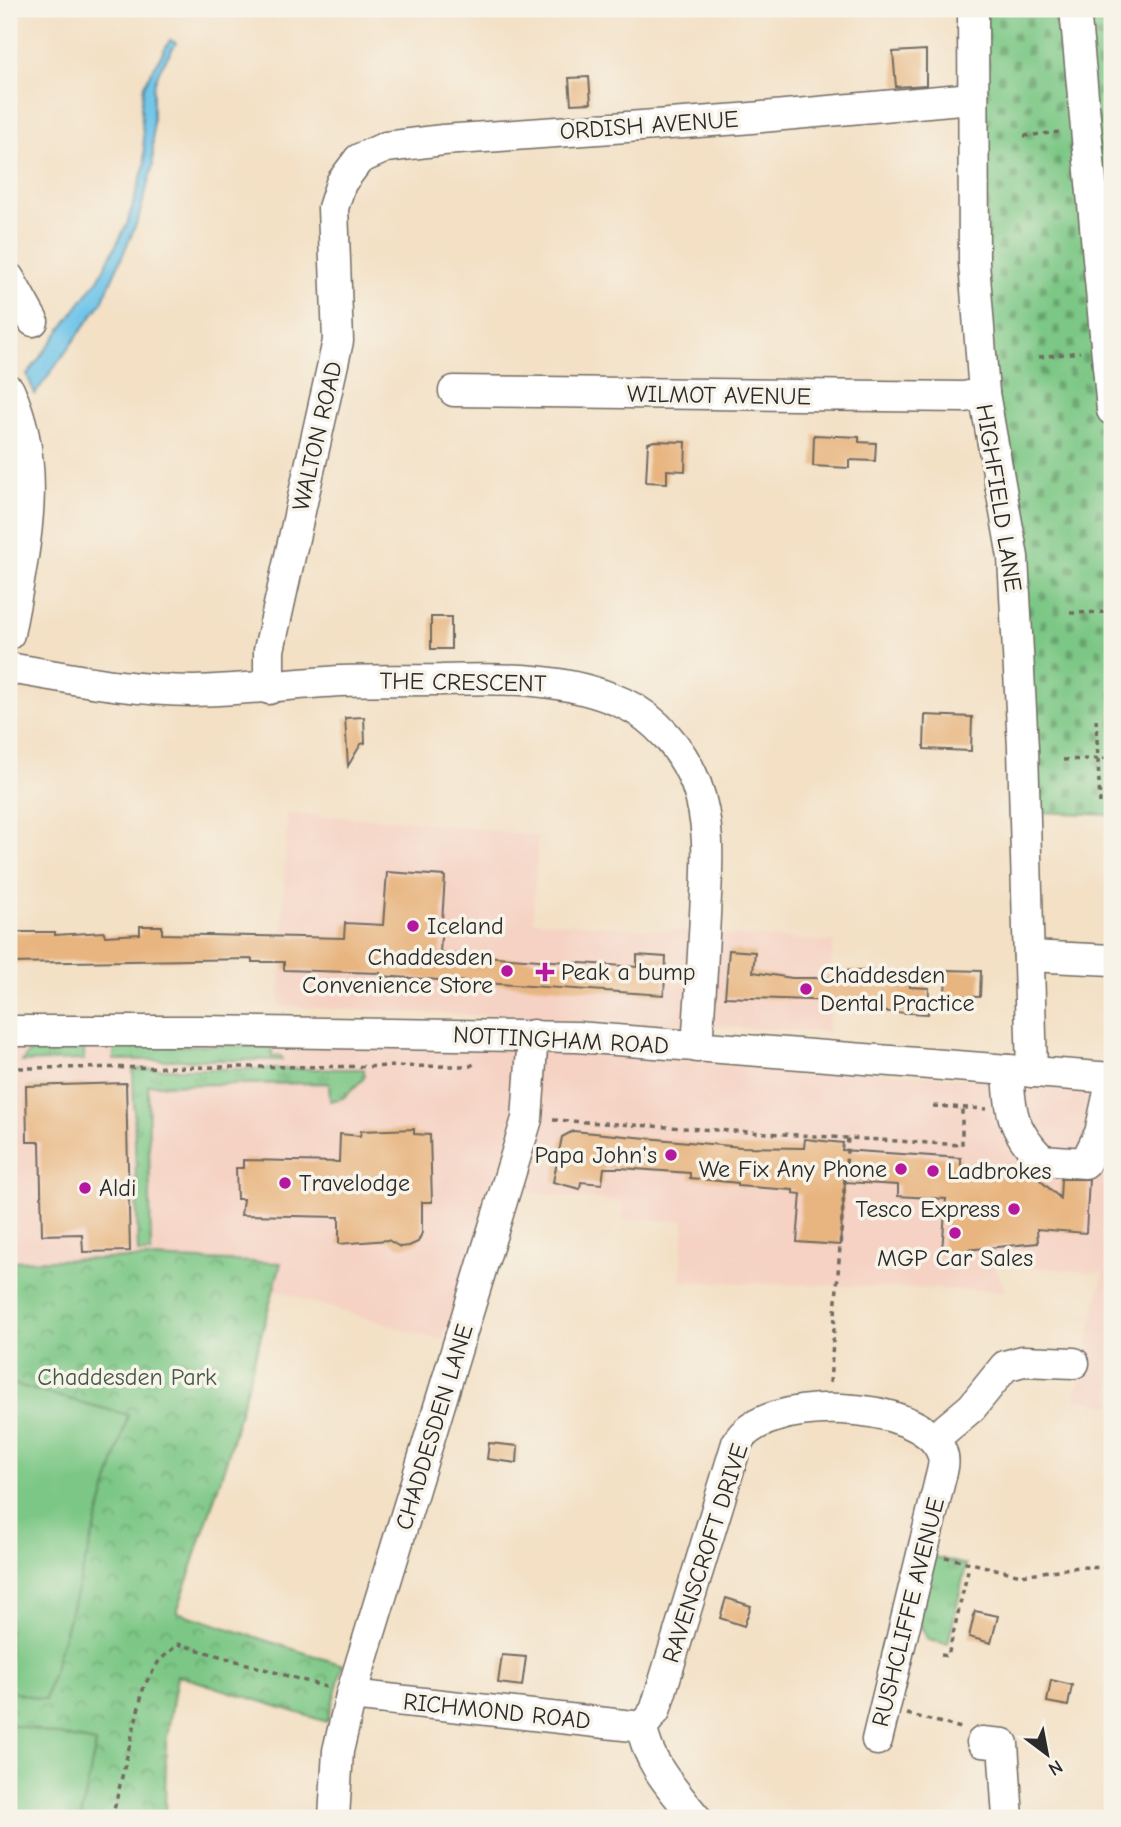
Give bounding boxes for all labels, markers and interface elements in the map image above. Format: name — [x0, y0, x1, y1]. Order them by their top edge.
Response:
street label: ORDISH AVENUE — [559, 105, 739, 145]
street label: WALTON ROAD — [286, 359, 348, 513]
street label: WILMOT AVENUE — [627, 379, 811, 411]
street label: HIGHFIELD LANE — [970, 402, 1028, 594]
street label: THE CRESCENT — [379, 667, 547, 697]
place label: Iceland — [427, 912, 504, 940]
marker: Iceland — [405, 918, 421, 934]
place label: Chaddesden Convenience Store — [302, 943, 493, 999]
place label: Peak a bump — [561, 958, 696, 986]
place label: Chaddesden Dental Practice — [820, 961, 975, 1017]
marker: Peak a bump — [535, 962, 555, 982]
marker: Chaddesden Convenience Store — [499, 963, 515, 979]
marker: Chaddesden Dental Practice — [798, 981, 814, 997]
street label: NOTTINGHAM ROAD — [452, 1020, 670, 1060]
place label: Papa John's — [535, 1141, 657, 1169]
marker: Papa John's — [663, 1147, 679, 1163]
place label: We Fix Any Phone — [699, 1155, 887, 1183]
place label: Ladbrokes — [947, 1157, 1051, 1185]
marker: We Fix Any Phone — [893, 1161, 909, 1177]
marker: Ladbrokes — [925, 1163, 941, 1179]
place label: Travelodge — [299, 1169, 410, 1197]
place label: Aldi — [99, 1174, 136, 1202]
marker: Travelodge — [277, 1175, 293, 1191]
marker: Aldi — [77, 1180, 93, 1196]
place label: Tesco Express — [856, 1195, 1000, 1223]
marker: Tesco Express — [1006, 1201, 1022, 1217]
marker: MGP Car Sales — [947, 1225, 963, 1241]
place label: MGP Car Sales — [877, 1244, 1033, 1272]
street label: CHADDESDEN LANE — [389, 1321, 479, 1533]
park label: Chaddesden Park — [37, 1363, 217, 1391]
street label: RAVENSCROFT DRIVE — [656, 1440, 754, 1666]
street label: RUSHCLIFFE AVENUE — [866, 1495, 950, 1729]
street label: RICHMOND ROAD — [402, 1687, 592, 1735]
north arrow — [1012, 1718, 1082, 1788]
text: N — [1044, 1755, 1067, 1780]

